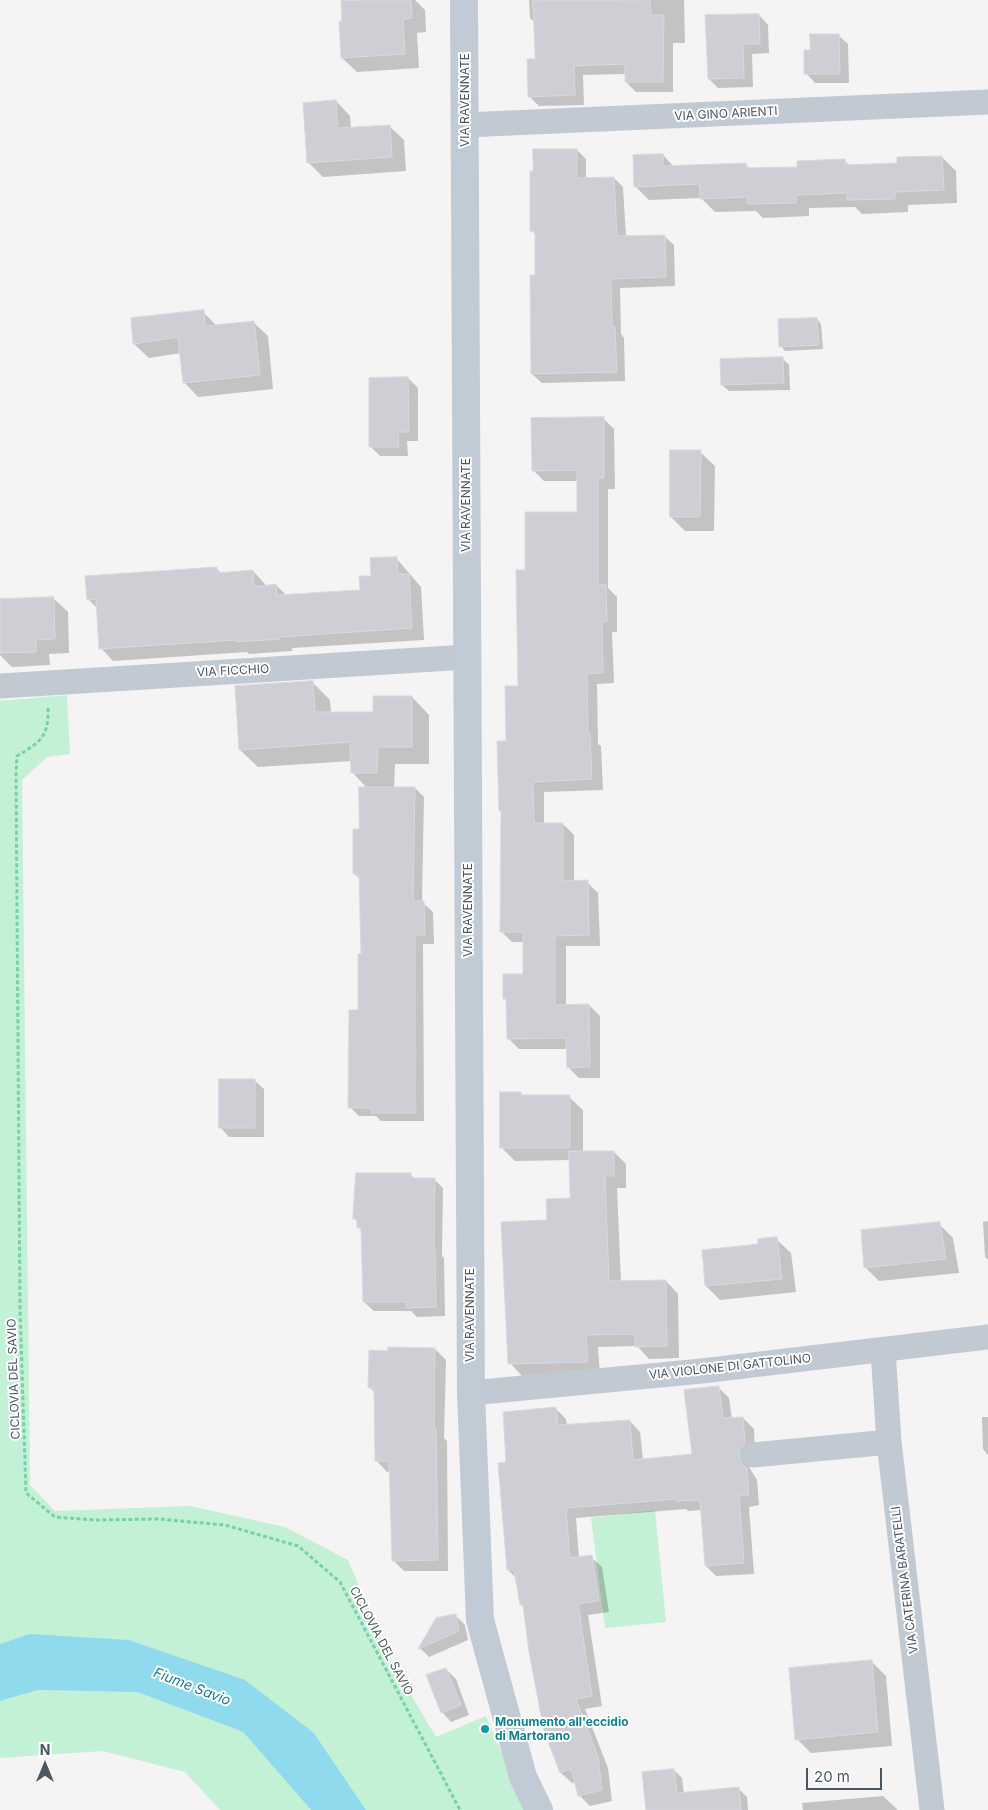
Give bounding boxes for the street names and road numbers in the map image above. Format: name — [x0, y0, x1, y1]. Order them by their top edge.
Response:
street label: VIA RAVENNATE — [458, 53, 472, 147]
street label: VIA GINO ARIENTI — [674, 104, 778, 124]
street label: VIA RAVENNATE — [459, 458, 473, 552]
street label: VIA FICCHIO — [197, 662, 269, 680]
street label: VIA RAVENNATE — [461, 863, 475, 957]
street label: VIA RAVENNATE — [463, 1268, 477, 1362]
street label: CICLOVIA DEL SAVIO — [5, 1318, 23, 1440]
street label: VIA VIOLONE DI GATTOLINO — [648, 1351, 812, 1383]
street label: VIA CATERINA BARATELLI — [889, 1505, 921, 1655]
street label: CICLOVIA DEL SAVIO — [346, 1584, 416, 1698]

